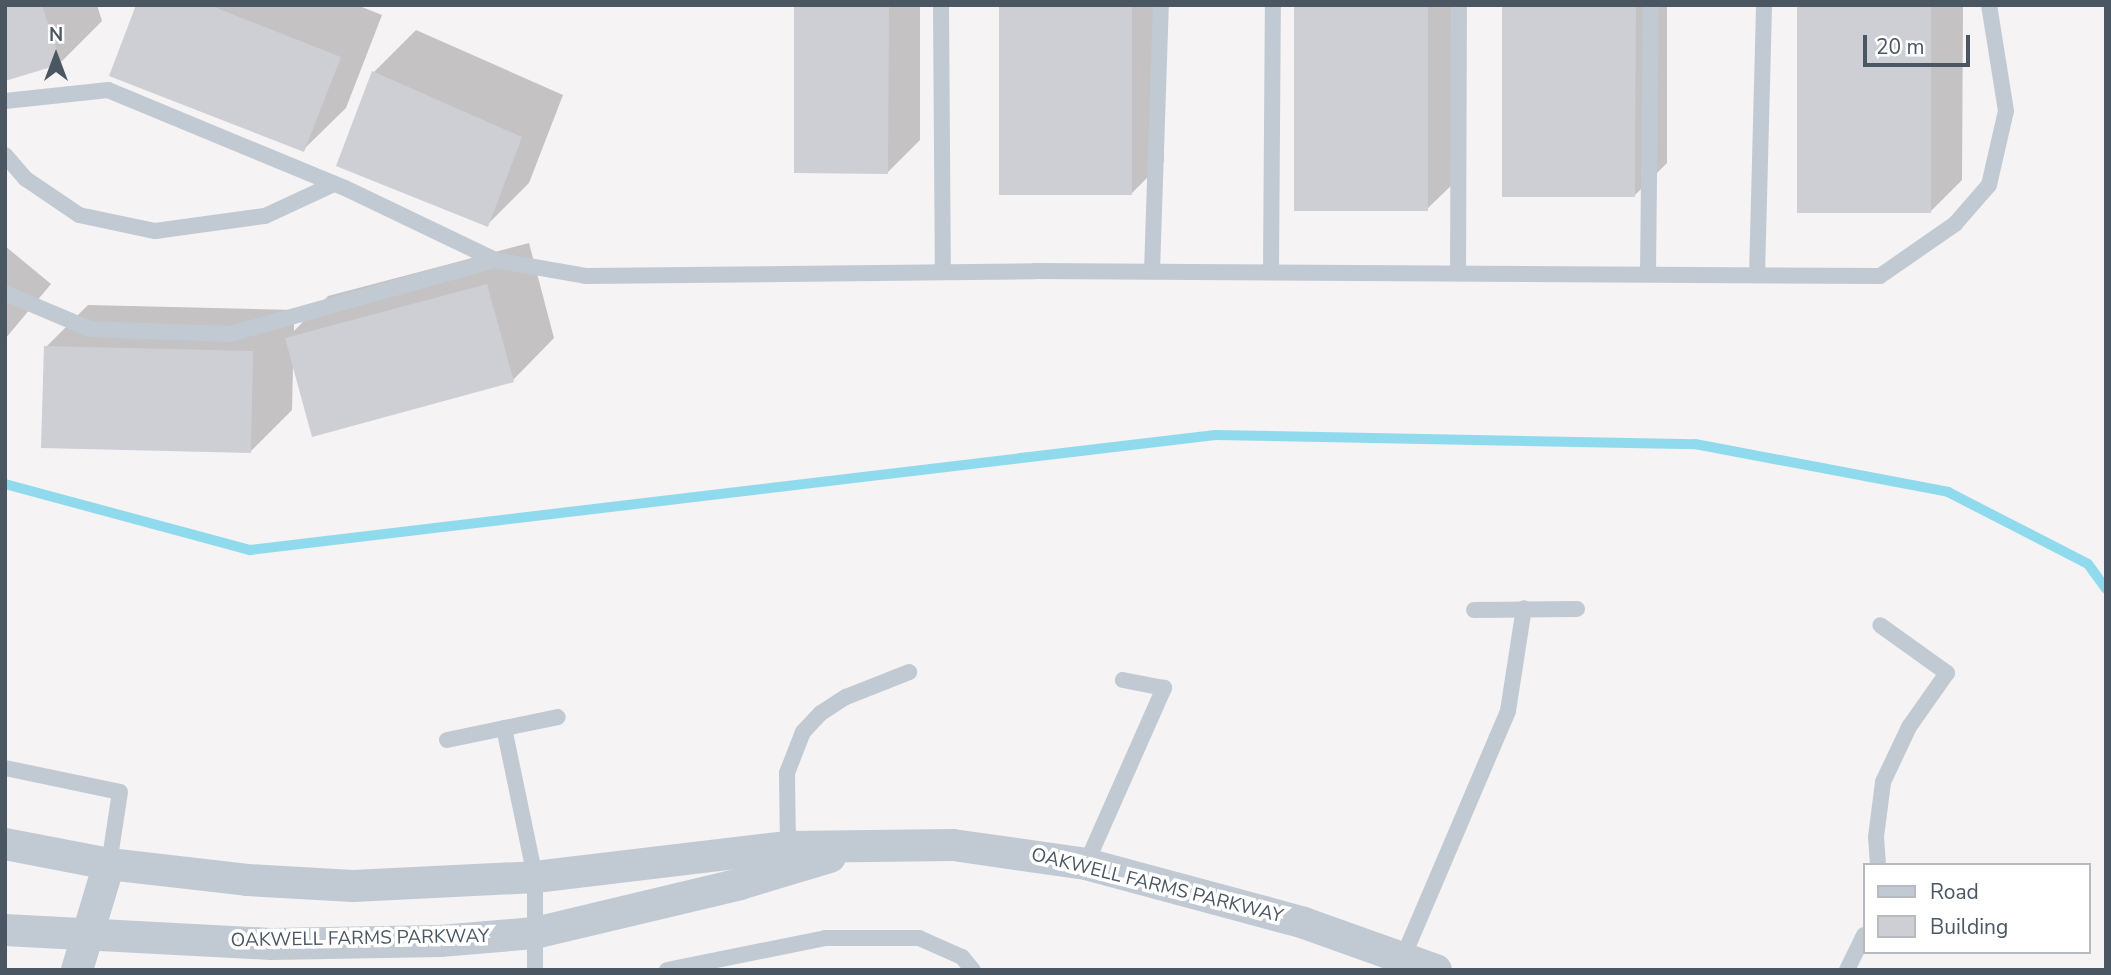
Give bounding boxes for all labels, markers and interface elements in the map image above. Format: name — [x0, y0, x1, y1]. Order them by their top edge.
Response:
north arrow — [21, 21, 91, 91]
scale bar — [1866, 21, 1973, 65]
text: N — [49, 22, 63, 48]
text: 20 m — [1876, 33, 1925, 61]
street label: OAKWELL FARMS PARKWAY — [1029, 844, 1285, 928]
legend — [1862, 863, 2090, 954]
text: Road — [1930, 878, 1979, 906]
text: Building — [1930, 913, 2008, 941]
street label: OAKWELL FARMS PARKWAY — [231, 925, 489, 953]

